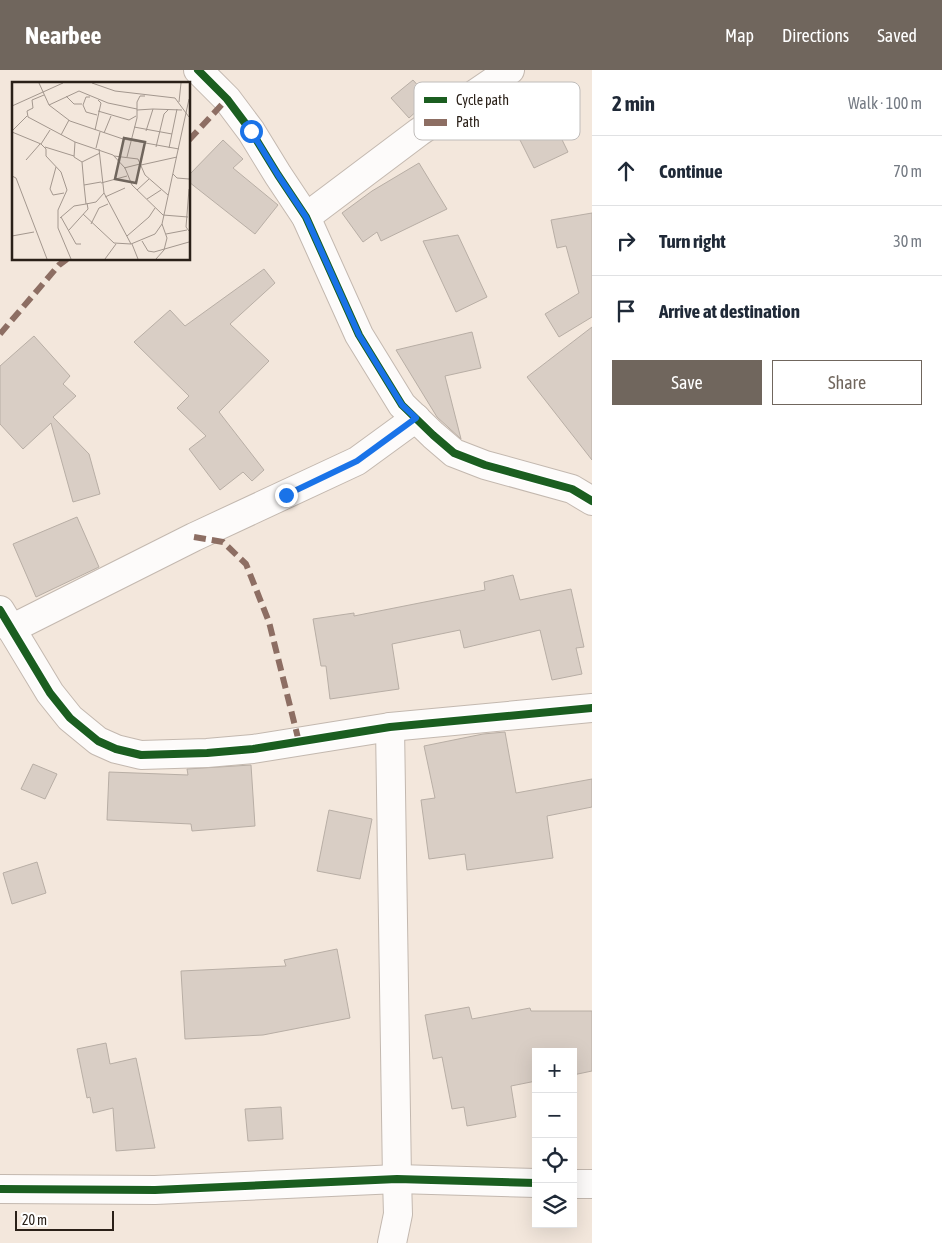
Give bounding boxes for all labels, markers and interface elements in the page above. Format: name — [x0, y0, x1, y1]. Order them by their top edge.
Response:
text: Nearbee — [25, 22, 101, 49]
text: Map — [725, 25, 754, 46]
text: Directions — [782, 25, 849, 46]
text: Saved — [877, 25, 917, 46]
inset map — [12, 82, 190, 260]
legend — [414, 82, 580, 140]
text: 2 min — [612, 91, 655, 115]
text: Cycle path — [456, 92, 509, 108]
text: Walk · 100 m — [848, 94, 922, 112]
text: Path — [456, 114, 480, 130]
route start — [240, 120, 263, 143]
icon: ahead — [612, 157, 640, 185]
text: Continue — [659, 160, 723, 182]
text: 70 m — [893, 162, 922, 180]
icon: right — [612, 227, 640, 255]
text: Turn right — [659, 230, 726, 252]
text: 30 m — [893, 232, 922, 250]
icon: arrive — [612, 297, 640, 325]
text: Arrive at destination — [659, 300, 800, 322]
button: Save — [612, 360, 762, 405]
button: Share — [772, 360, 922, 405]
route end — [275, 484, 298, 507]
map controls — [532, 1048, 577, 1228]
button: + — [532, 1048, 577, 1093]
button: − — [532, 1093, 577, 1138]
button: locate — [532, 1138, 577, 1183]
button: layers — [532, 1183, 577, 1228]
scale bar — [15, 1208, 114, 1231]
text: 20 m — [22, 1212, 47, 1228]

